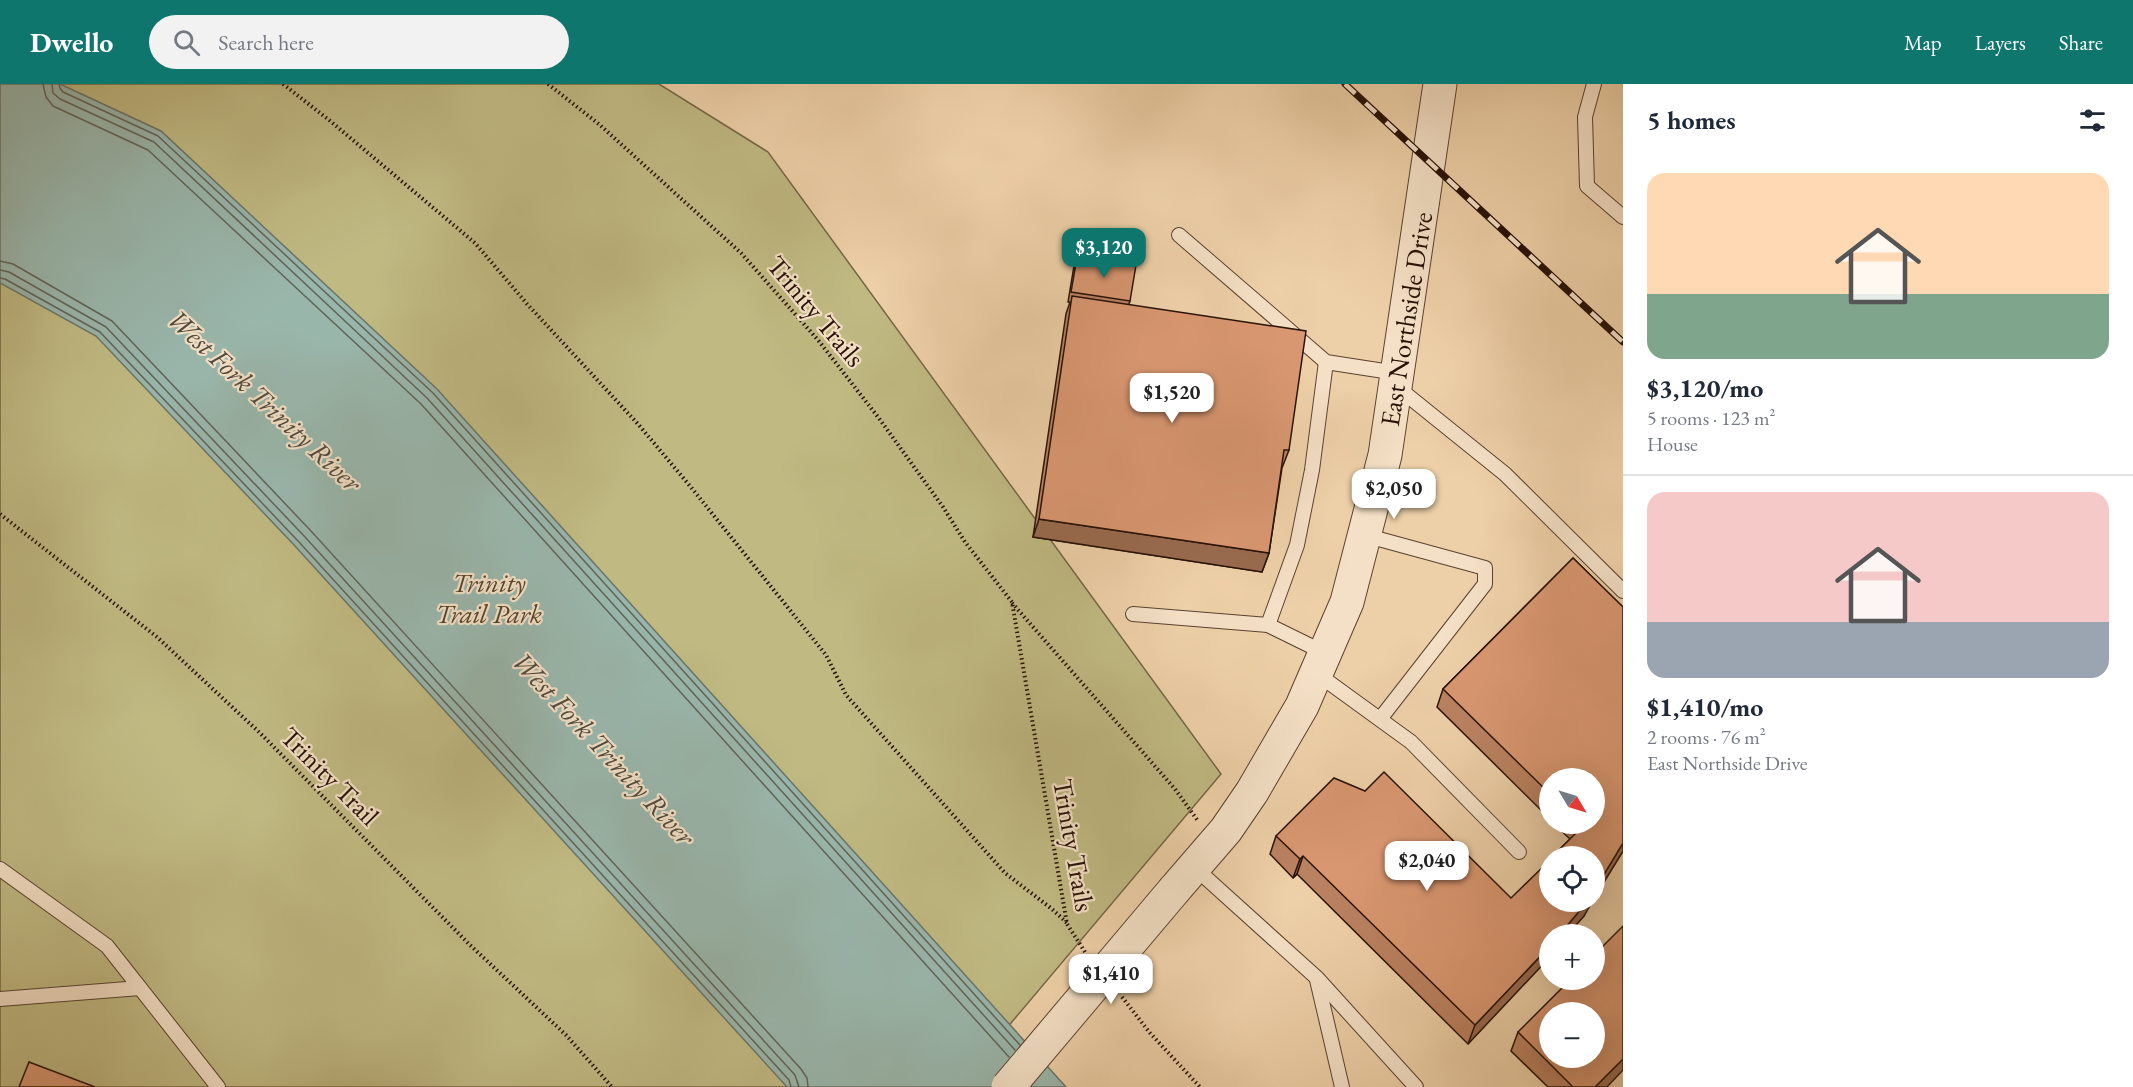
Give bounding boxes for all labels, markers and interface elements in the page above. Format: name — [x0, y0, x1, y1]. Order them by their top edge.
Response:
search box — [149, 15, 569, 69]
text: Dwello — [30, 24, 113, 60]
icon: search — [170, 26, 203, 59]
text: Search here — [218, 28, 314, 57]
text: Map — [1904, 29, 1942, 56]
text: Layers — [1975, 29, 2026, 56]
text: Share — [2059, 29, 2103, 56]
text: 5 homes — [1647, 103, 1736, 137]
icon: filters — [2076, 104, 2109, 137]
street label: East Northside Drive — [1372, 209, 1440, 429]
icon: home — [1824, 212, 1932, 320]
pin: $3,120 — [1055, 228, 1153, 279]
text: $3,120 — [1076, 234, 1132, 260]
street label: Trinity Trails — [759, 248, 873, 374]
water label: West Fork Trinity River — [160, 301, 371, 500]
text: $3,120/mo — [1647, 371, 1763, 405]
pin: $1,520 — [1123, 373, 1221, 424]
text: $1,520 — [1144, 379, 1200, 405]
text: 5 rooms · 123 m² — [1647, 405, 1775, 431]
text: House — [1647, 431, 1698, 457]
pin: $2,050 — [1345, 469, 1443, 520]
text: $2,050 — [1366, 475, 1422, 501]
icon: home — [1824, 531, 1932, 639]
park label: Trinity Trail Park — [436, 565, 542, 631]
water label: West Fork Trinity River — [505, 643, 704, 854]
text: $1,410/mo — [1647, 690, 1763, 724]
street label: Trinity Trail — [273, 719, 387, 833]
text: 2 rooms · 76 m² — [1647, 724, 1766, 750]
text: East Northside Drive — [1647, 750, 1808, 776]
north arrow — [1539, 768, 1605, 834]
map controls — [1539, 768, 1605, 1068]
street label: Trinity Trails — [1045, 776, 1103, 914]
pin: $2,040 — [1378, 841, 1476, 892]
button: locate — [1539, 846, 1605, 912]
text: $2,040 — [1399, 847, 1455, 873]
button: + — [1539, 924, 1605, 990]
pin: $1,410 — [1062, 954, 1160, 1005]
text: $1,410 — [1083, 960, 1139, 986]
button: − — [1539, 1002, 1605, 1068]

